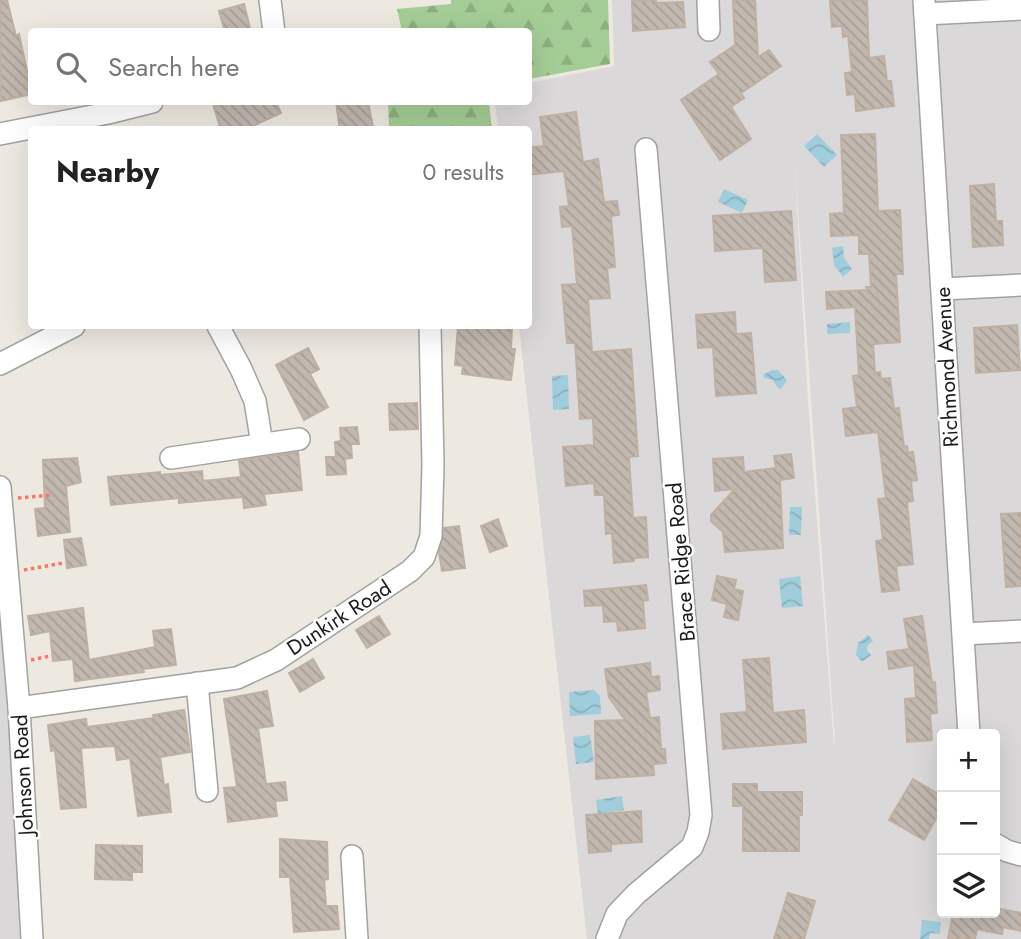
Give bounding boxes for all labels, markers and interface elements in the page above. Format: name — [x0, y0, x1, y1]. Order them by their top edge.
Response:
search box — [28, 28, 532, 105]
icon: search — [52, 48, 90, 86]
text: Search here — [108, 48, 240, 86]
text: Nearby — [56, 150, 159, 193]
text: 0 results — [422, 155, 504, 189]
street label: Richmond Avenue — [928, 286, 966, 448]
street label: Brace Ridge Road — [659, 481, 703, 643]
street label: Dunkirk Road — [281, 573, 397, 663]
street label: Johnson Road — [5, 714, 41, 839]
map controls — [937, 729, 1000, 918]
button: + — [937, 729, 1000, 792]
button: − — [937, 792, 1000, 855]
button: layers — [937, 855, 1000, 918]

